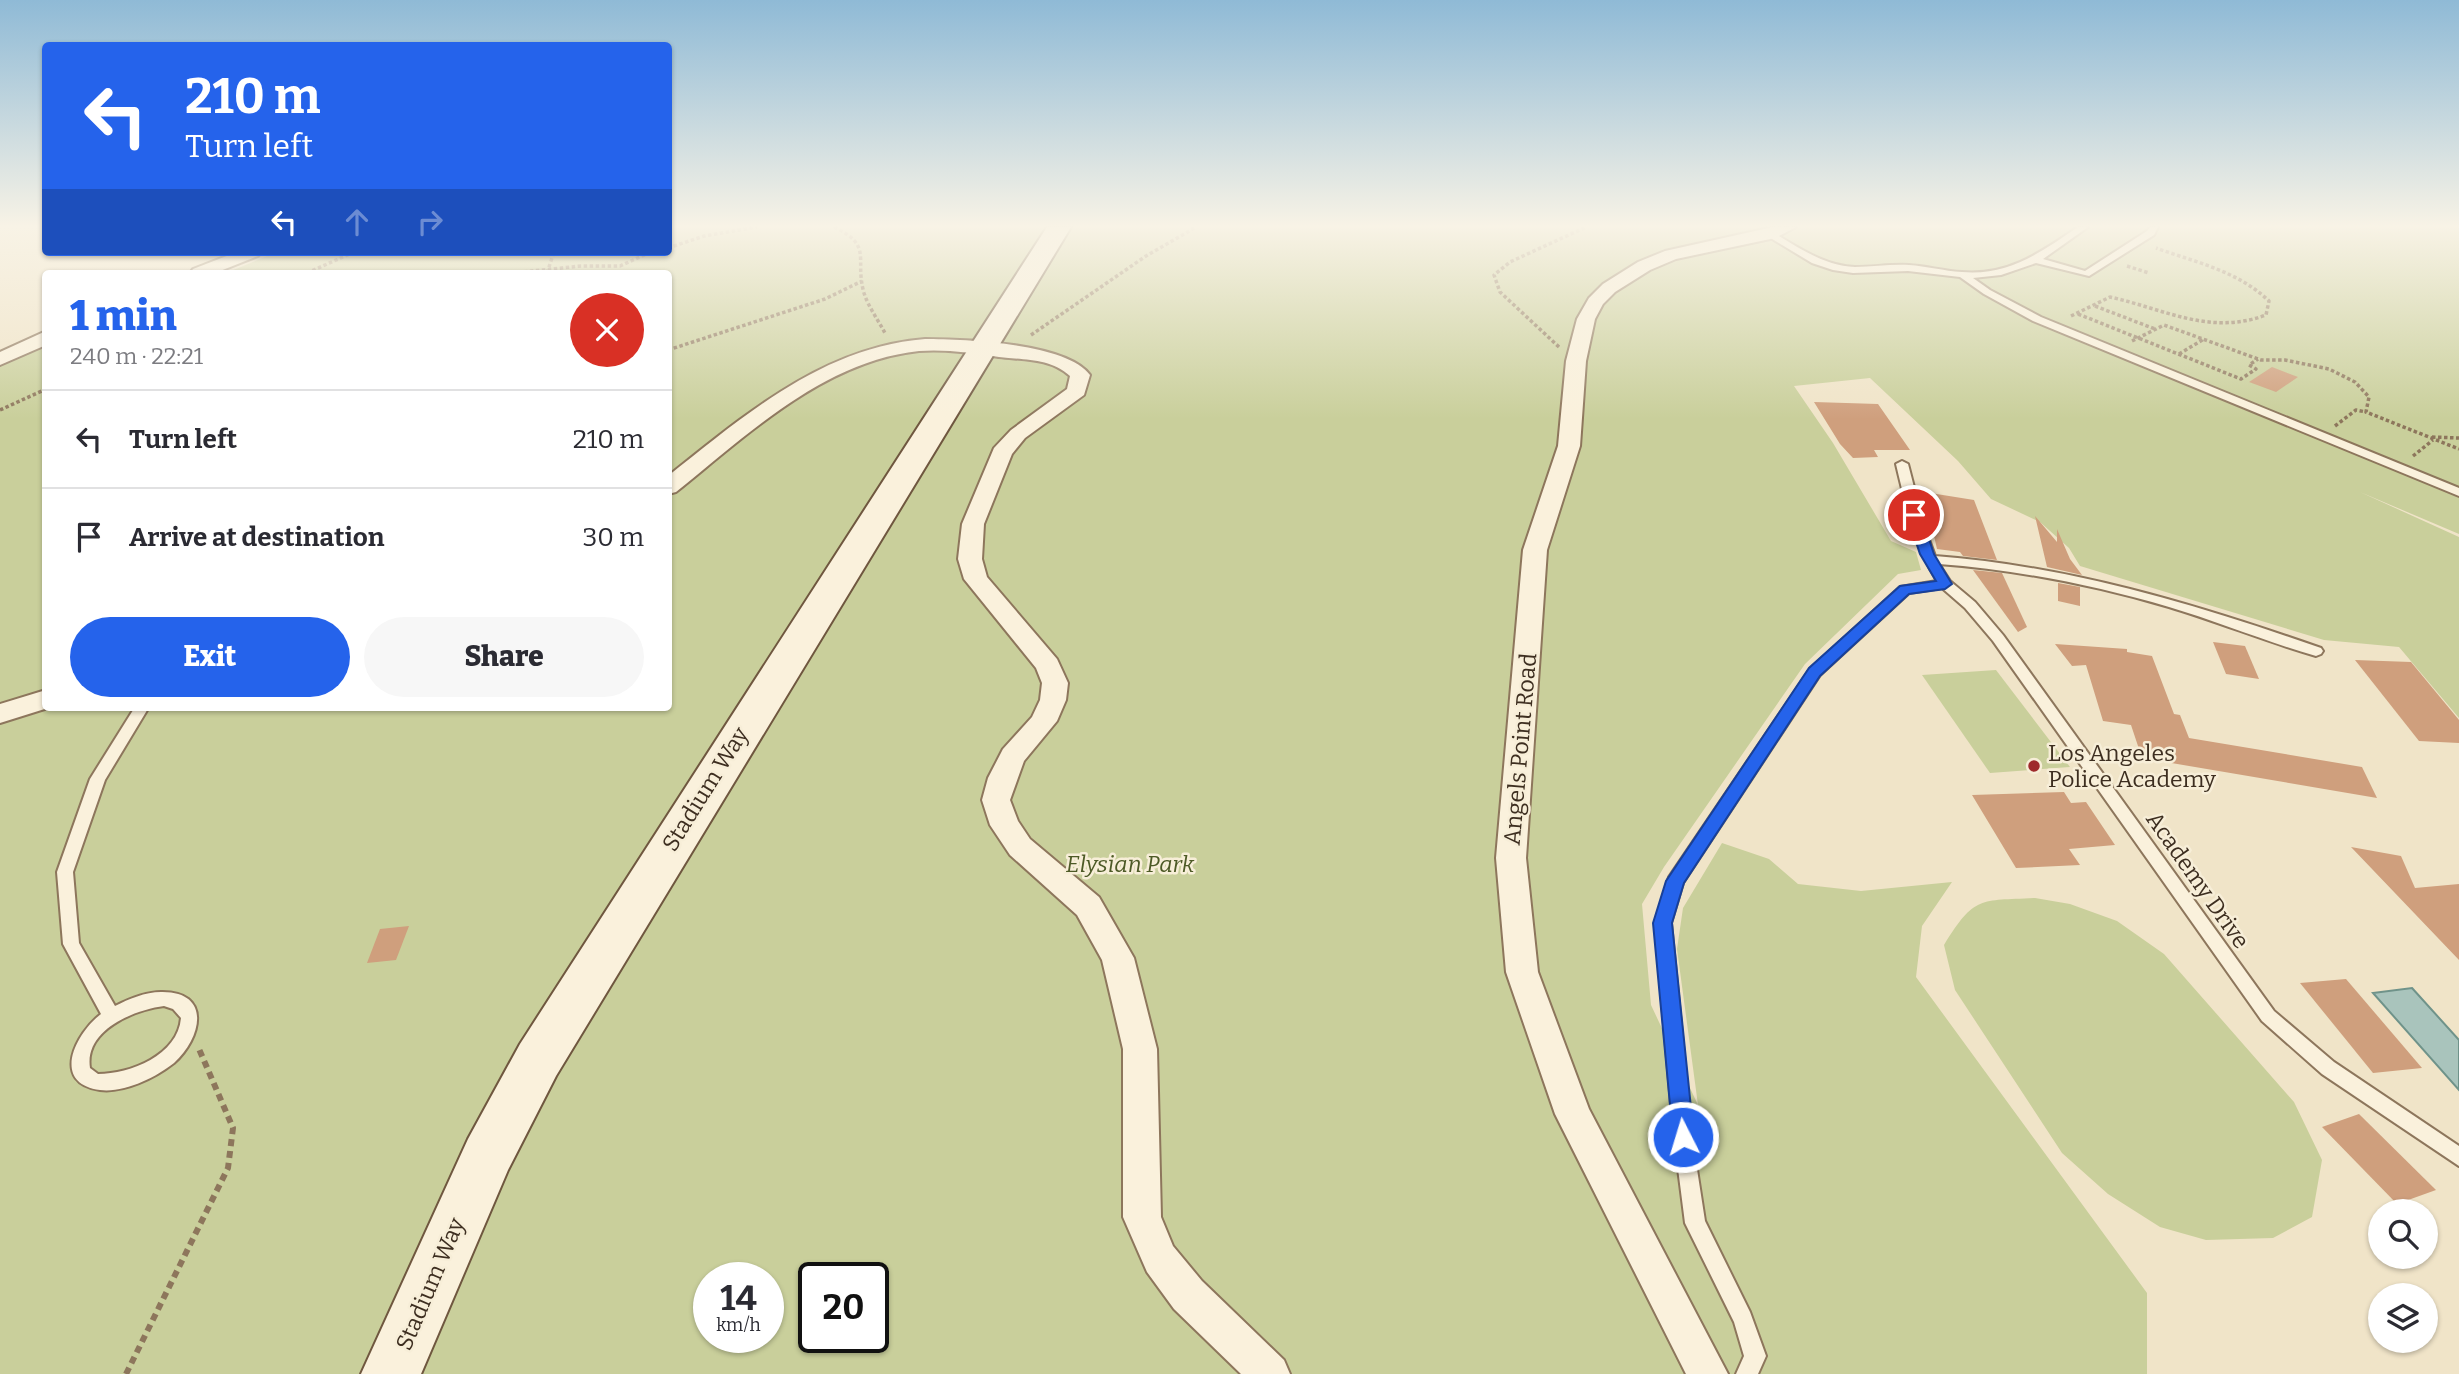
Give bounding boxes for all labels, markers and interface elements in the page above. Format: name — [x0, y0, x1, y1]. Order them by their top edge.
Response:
text: 210 m — [185, 67, 320, 126]
icon: left — [70, 70, 161, 161]
text: Turn left — [185, 127, 313, 165]
icon: left — [265, 203, 303, 241]
icon: ahead — [338, 203, 376, 241]
icon: right — [411, 203, 449, 241]
text: 1 min — [70, 291, 177, 341]
button: close — [570, 293, 644, 367]
text: 240 m · 22:21 — [70, 342, 203, 370]
icon: left — [70, 420, 108, 458]
text: Turn left — [129, 424, 237, 455]
text: 210 m — [573, 424, 644, 455]
pin — [1884, 485, 1944, 545]
icon: arrive — [1895, 496, 1933, 534]
icon: arrive — [70, 518, 108, 556]
text: Arrive at destination — [129, 522, 384, 553]
text: 30 m — [583, 522, 644, 553]
button: Exit — [70, 617, 350, 697]
button: Share — [364, 617, 644, 697]
street label: Angels Point Road — [1498, 651, 1542, 846]
street label: Stadium Way — [656, 721, 755, 856]
place label: Los Angeles Police Academy — [2048, 739, 2217, 793]
marker: Los Angeles Police Academy — [2026, 758, 2042, 774]
street label: Academy Drive — [2140, 806, 2256, 954]
park label: Elysian Park — [1066, 850, 1195, 878]
position arrow — [1646, 1100, 1720, 1174]
map controls — [2368, 1199, 2438, 1353]
button: search — [2368, 1199, 2438, 1269]
street label: Stadium Way — [390, 1213, 471, 1354]
speed limit sign: 20 — [798, 1262, 889, 1353]
text: 14 — [720, 1277, 757, 1319]
button: layers — [2368, 1283, 2438, 1353]
text: km/h — [716, 1314, 761, 1336]

